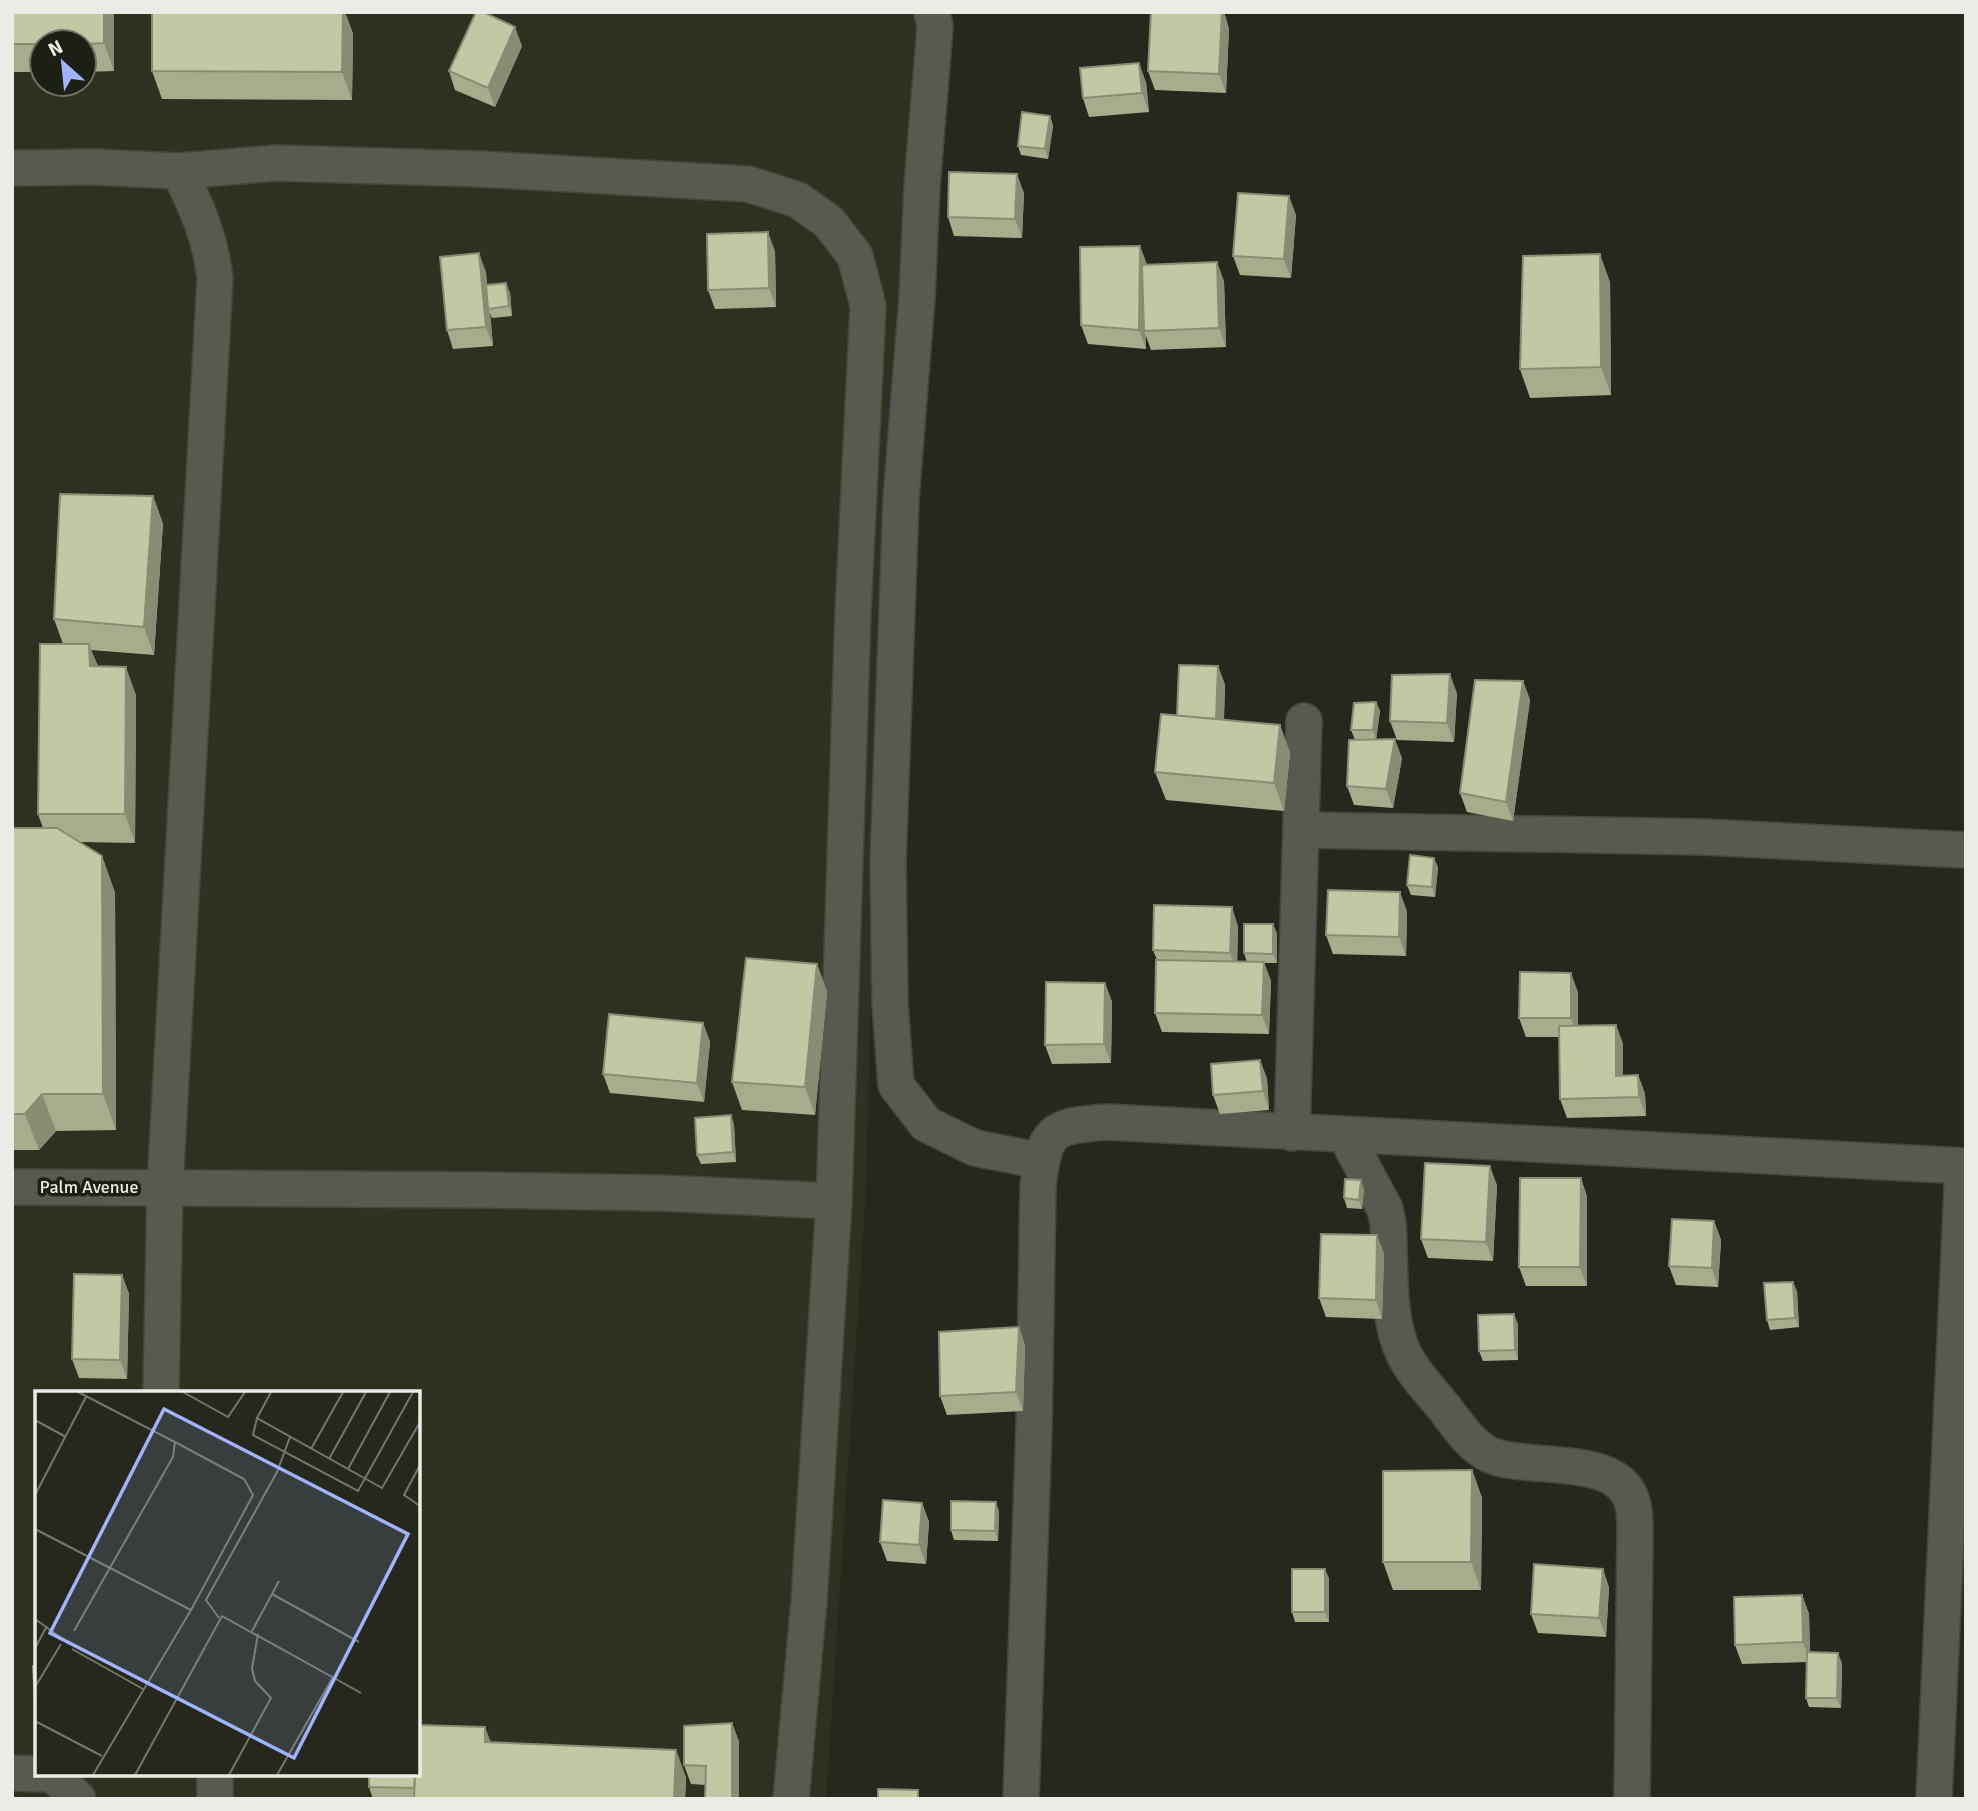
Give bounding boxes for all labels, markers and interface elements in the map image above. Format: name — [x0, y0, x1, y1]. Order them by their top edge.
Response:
north arrow — [28, 28, 98, 98]
text: N — [44, 35, 67, 62]
street label: Palm Avenue — [40, 1176, 138, 1198]
inset map — [35, 1391, 420, 1776]

